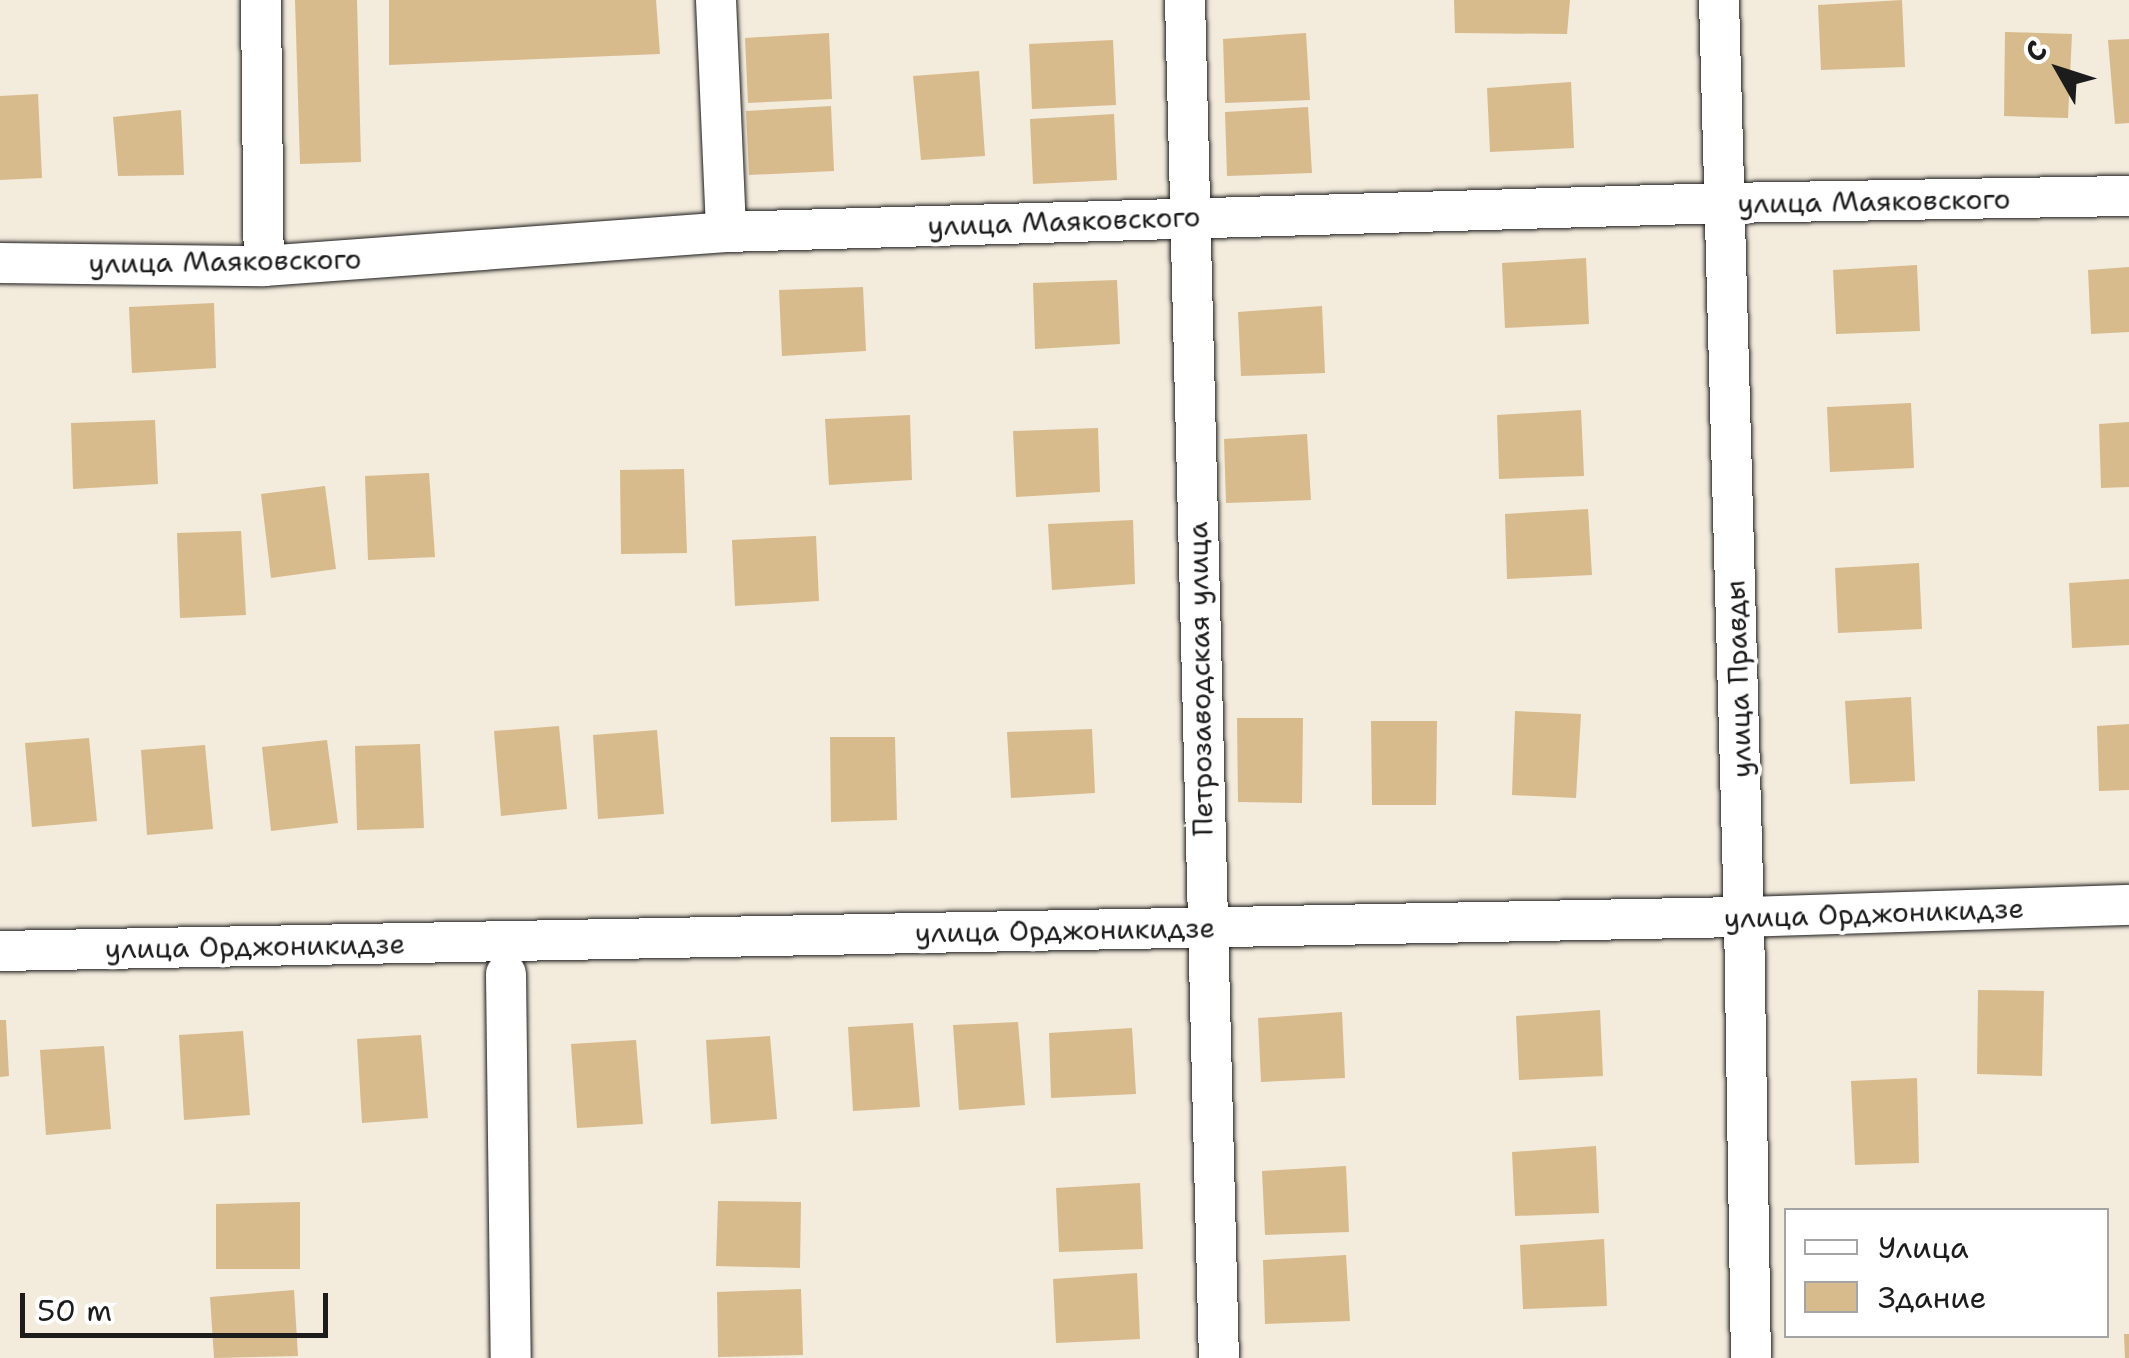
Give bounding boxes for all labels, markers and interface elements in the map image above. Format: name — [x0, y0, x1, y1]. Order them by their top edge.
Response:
north arrow — [2009, 20, 2109, 120]
text: С — [2016, 32, 2056, 70]
street label: улица Маяковского — [1737, 182, 2011, 220]
street label: улица Маяковского — [927, 199, 1201, 243]
street label: улица Маяковского — [88, 242, 362, 280]
street label: Петрозаводская улица — [1180, 521, 1220, 837]
street label: улица Правды — [1718, 580, 1758, 778]
street label: улица Орджоникидзе — [1723, 891, 2025, 935]
street label: улица Орджоникидзе — [915, 911, 1215, 949]
street label: улица Орджоникидзе — [105, 927, 405, 965]
legend — [1784, 1208, 2109, 1338]
text: Улица — [1878, 1227, 1969, 1268]
scale bar — [25, 1273, 332, 1335]
text: Здание — [1878, 1277, 1987, 1318]
text: 50 m — [37, 1290, 112, 1331]

